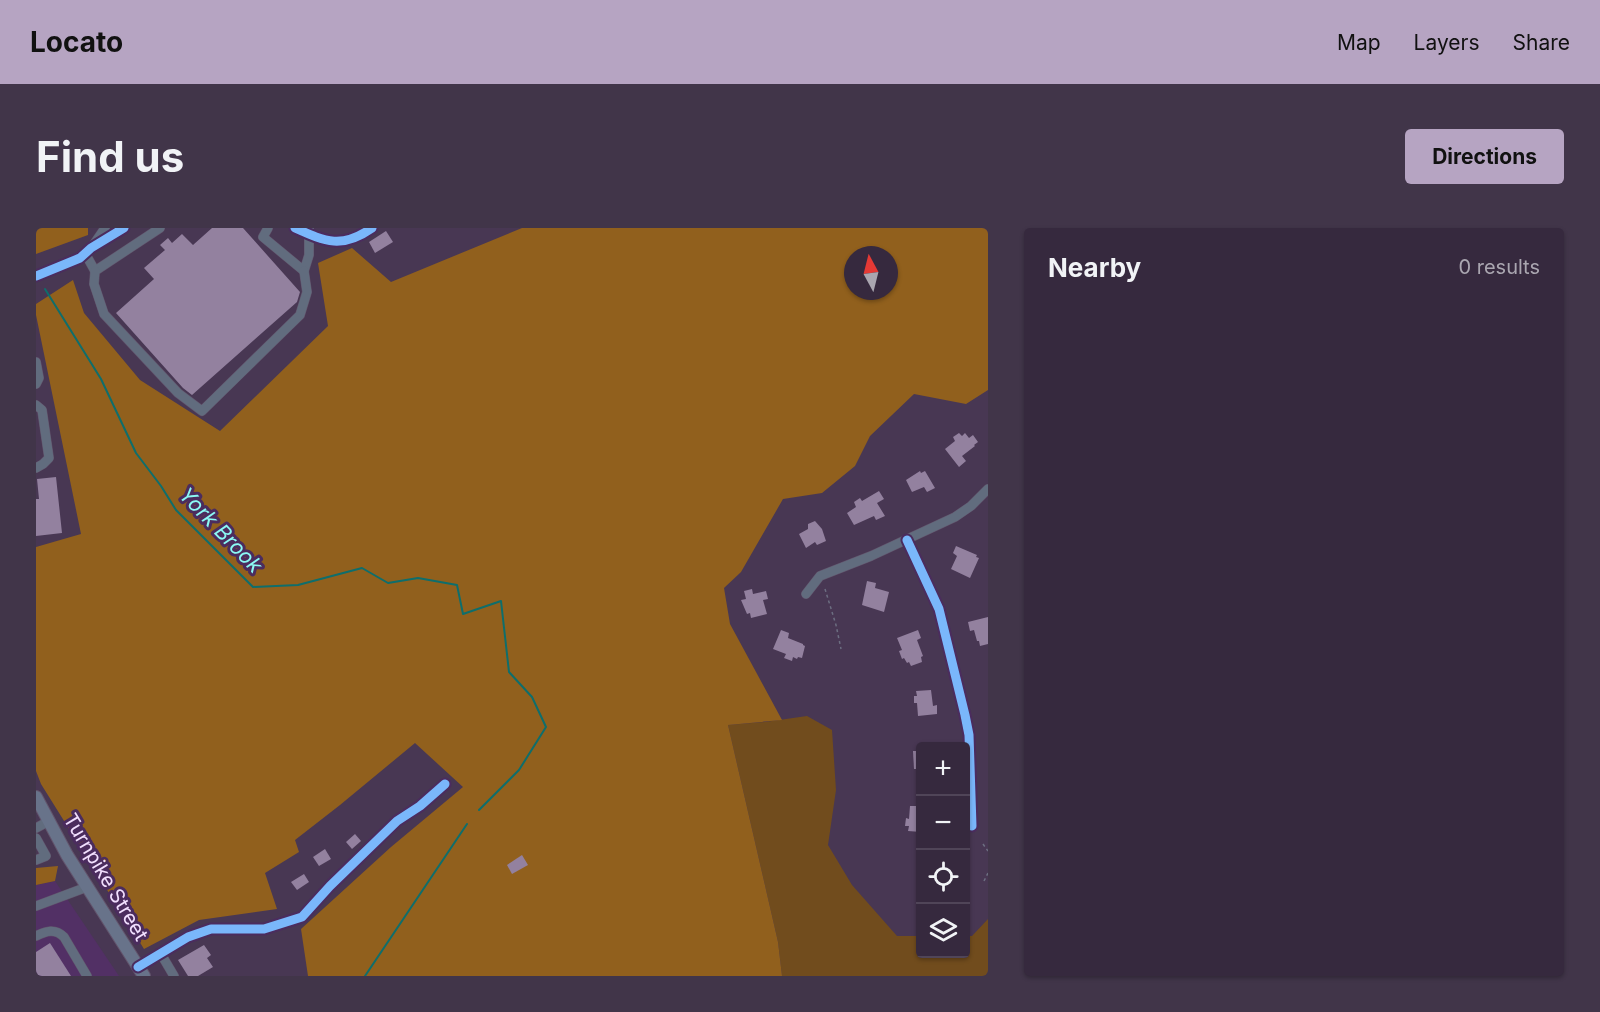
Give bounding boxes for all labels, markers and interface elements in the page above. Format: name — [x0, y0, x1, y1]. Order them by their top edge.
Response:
text: Locato — [30, 25, 123, 59]
text: Map — [1337, 30, 1381, 55]
text: Layers — [1414, 30, 1480, 55]
text: Share — [1513, 30, 1570, 55]
button: Directions — [1405, 129, 1564, 184]
text: Find us — [36, 131, 184, 182]
north arrow — [844, 246, 898, 300]
text: Nearby — [1048, 252, 1141, 283]
text: 0 results — [1458, 255, 1540, 279]
water label: York Brook — [174, 482, 268, 578]
map controls — [916, 742, 970, 958]
button: + — [916, 742, 970, 796]
button: − — [916, 796, 970, 850]
street label: Turnpike Street — [59, 809, 154, 945]
button: locate — [916, 850, 970, 904]
button: layers — [916, 904, 970, 958]

